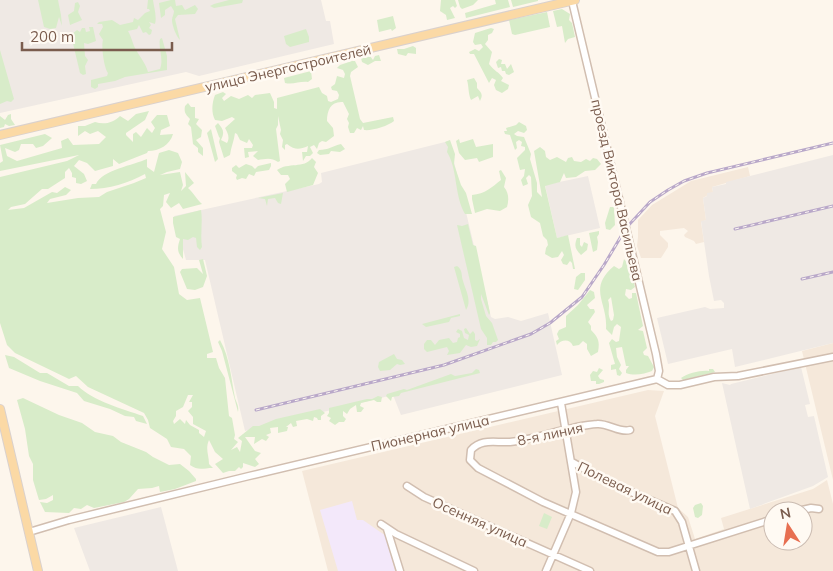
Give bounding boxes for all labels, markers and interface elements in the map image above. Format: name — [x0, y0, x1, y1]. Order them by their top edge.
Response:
scale bar — [22, 20, 172, 52]
text: 200 m — [30, 27, 74, 46]
street label: улица Энергостроителей — [203, 40, 373, 96]
street label: проезд Виктора Васильева — [587, 97, 647, 283]
street label: Пионерная улица — [369, 411, 491, 455]
street label: 8-я линия — [516, 418, 584, 450]
street label: Полевая улица — [575, 457, 675, 519]
street label: Осенняя улица — [430, 493, 530, 551]
north arrow — [763, 501, 813, 551]
text: N — [778, 503, 792, 523]

